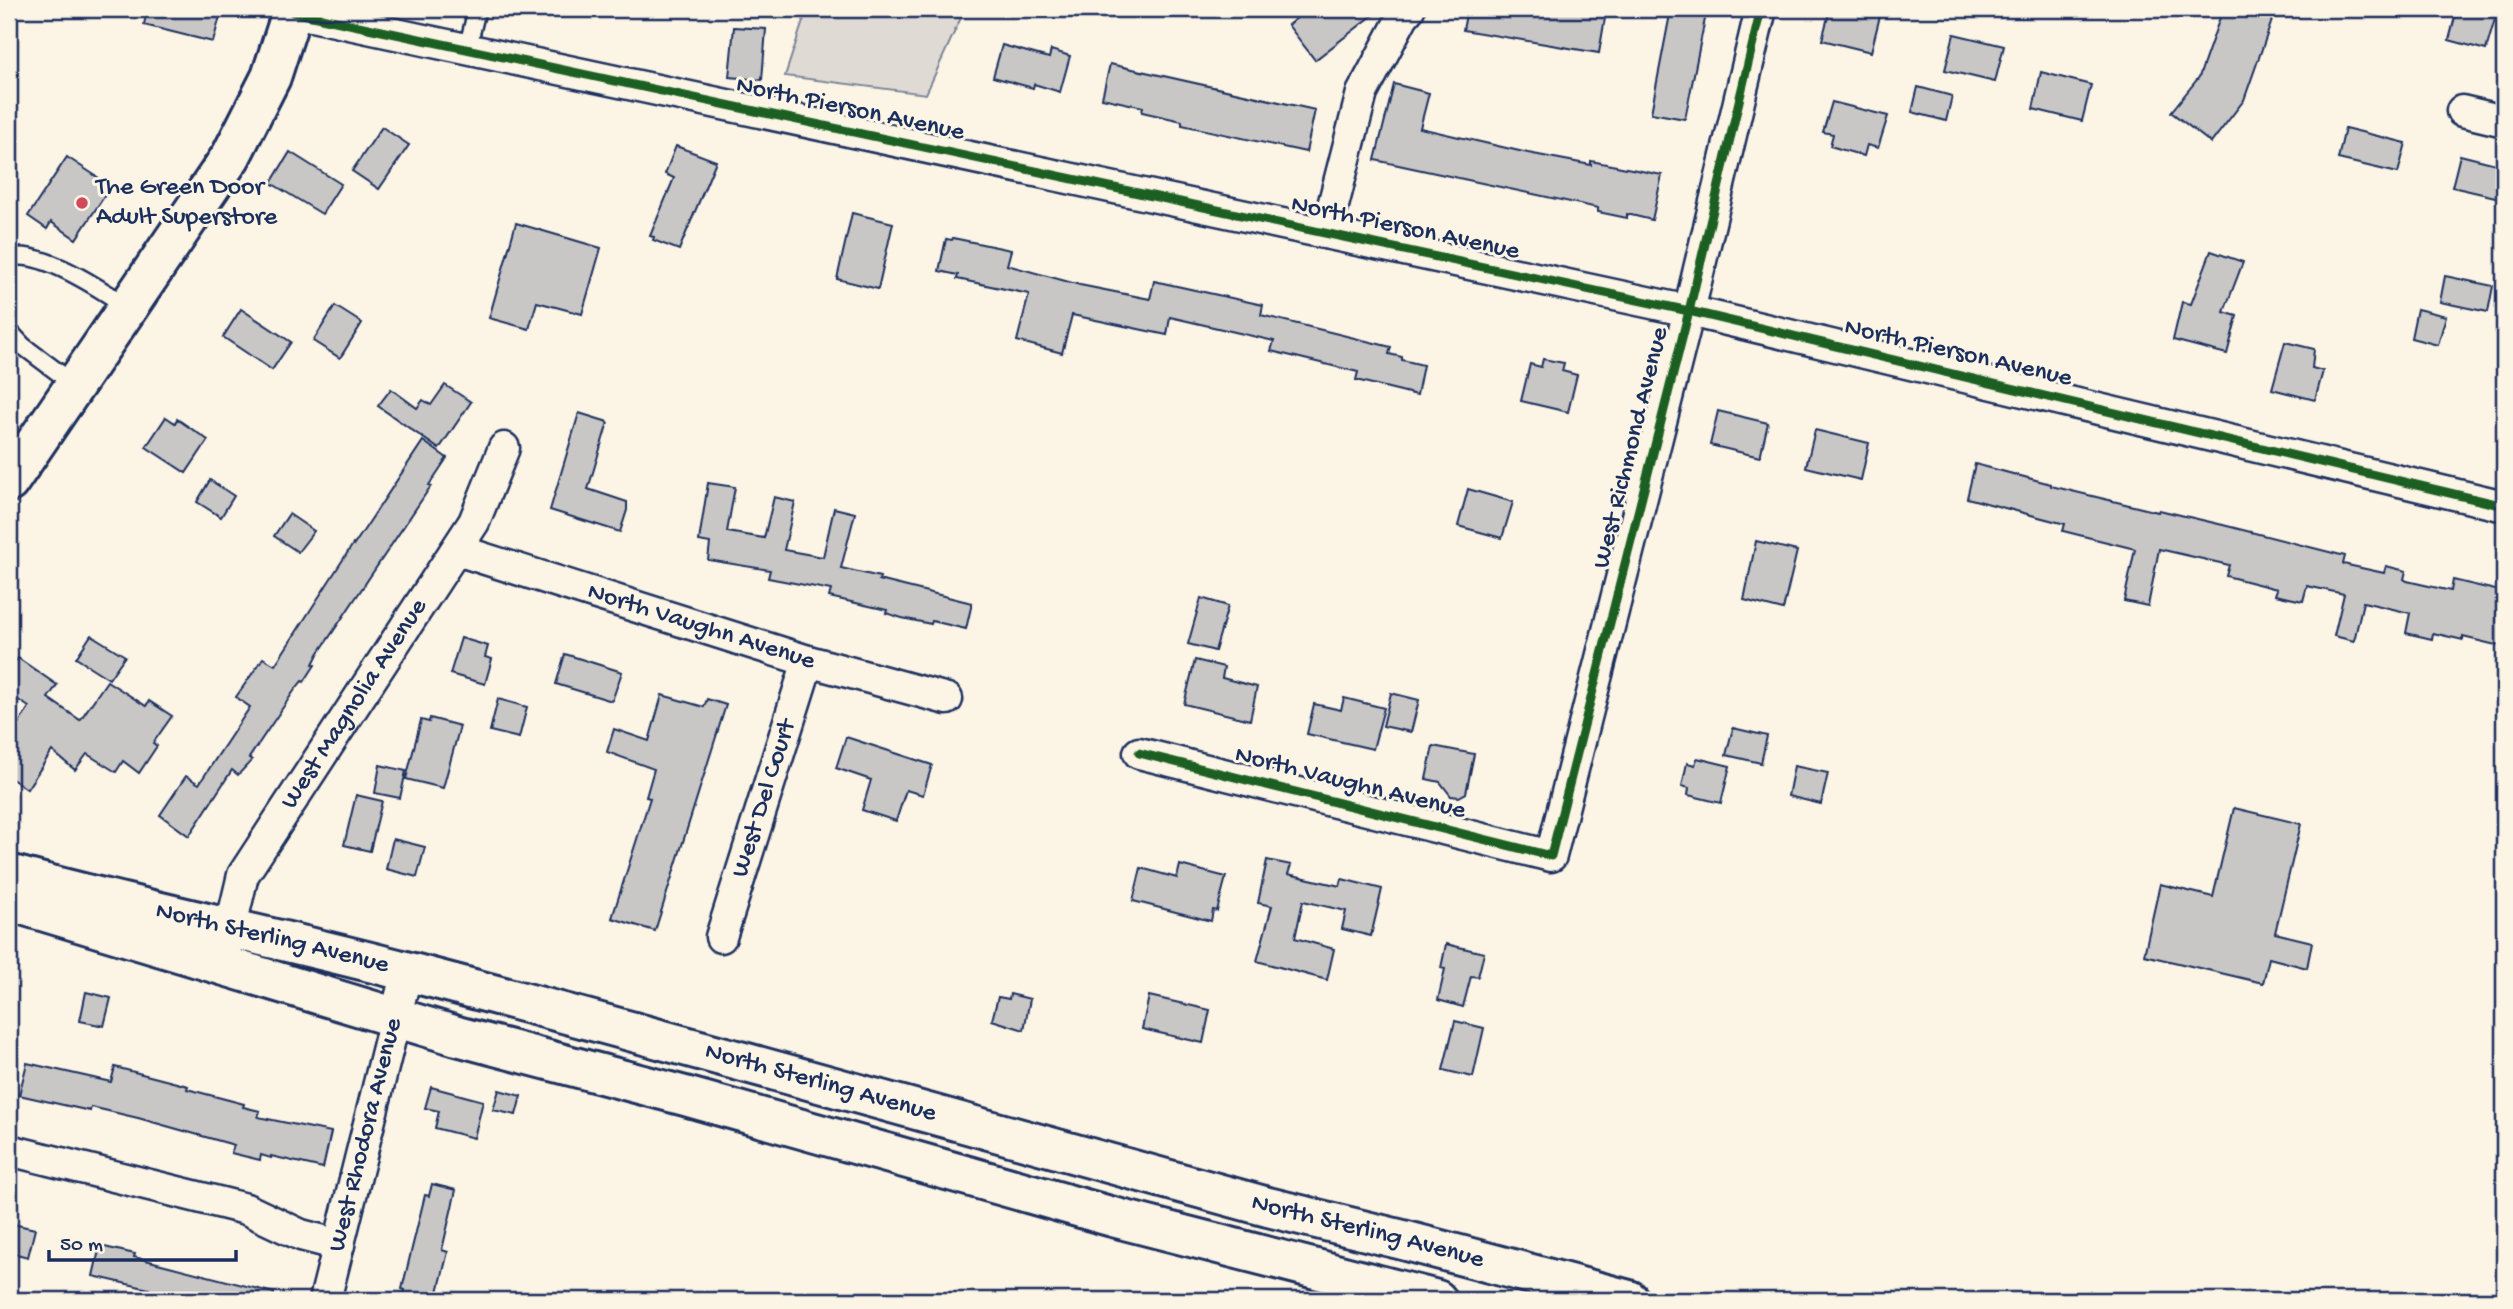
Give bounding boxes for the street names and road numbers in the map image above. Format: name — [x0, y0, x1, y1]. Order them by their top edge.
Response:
street label: North Pierson Avenue — [733, 71, 968, 149]
street label: North Pierson Avenue — [1288, 190, 1523, 268]
street label: North Pierson Avenue — [1841, 313, 2075, 395]
street label: West Richmond Avenue — [1587, 323, 1677, 572]
street label: North Vaughn Avenue — [583, 577, 819, 678]
street label: West Magnolia Avenue — [275, 593, 435, 815]
street label: West Del Court — [725, 714, 805, 881]
street label: North Vaughn Avenue — [1231, 740, 1469, 828]
street label: North Sterling Avenue — [152, 896, 393, 982]
street label: West Rhodora Avenue — [322, 1014, 410, 1255]
street label: North Sterling Avenue — [701, 1037, 940, 1130]
street label: North Sterling Avenue — [1248, 1188, 1488, 1276]

